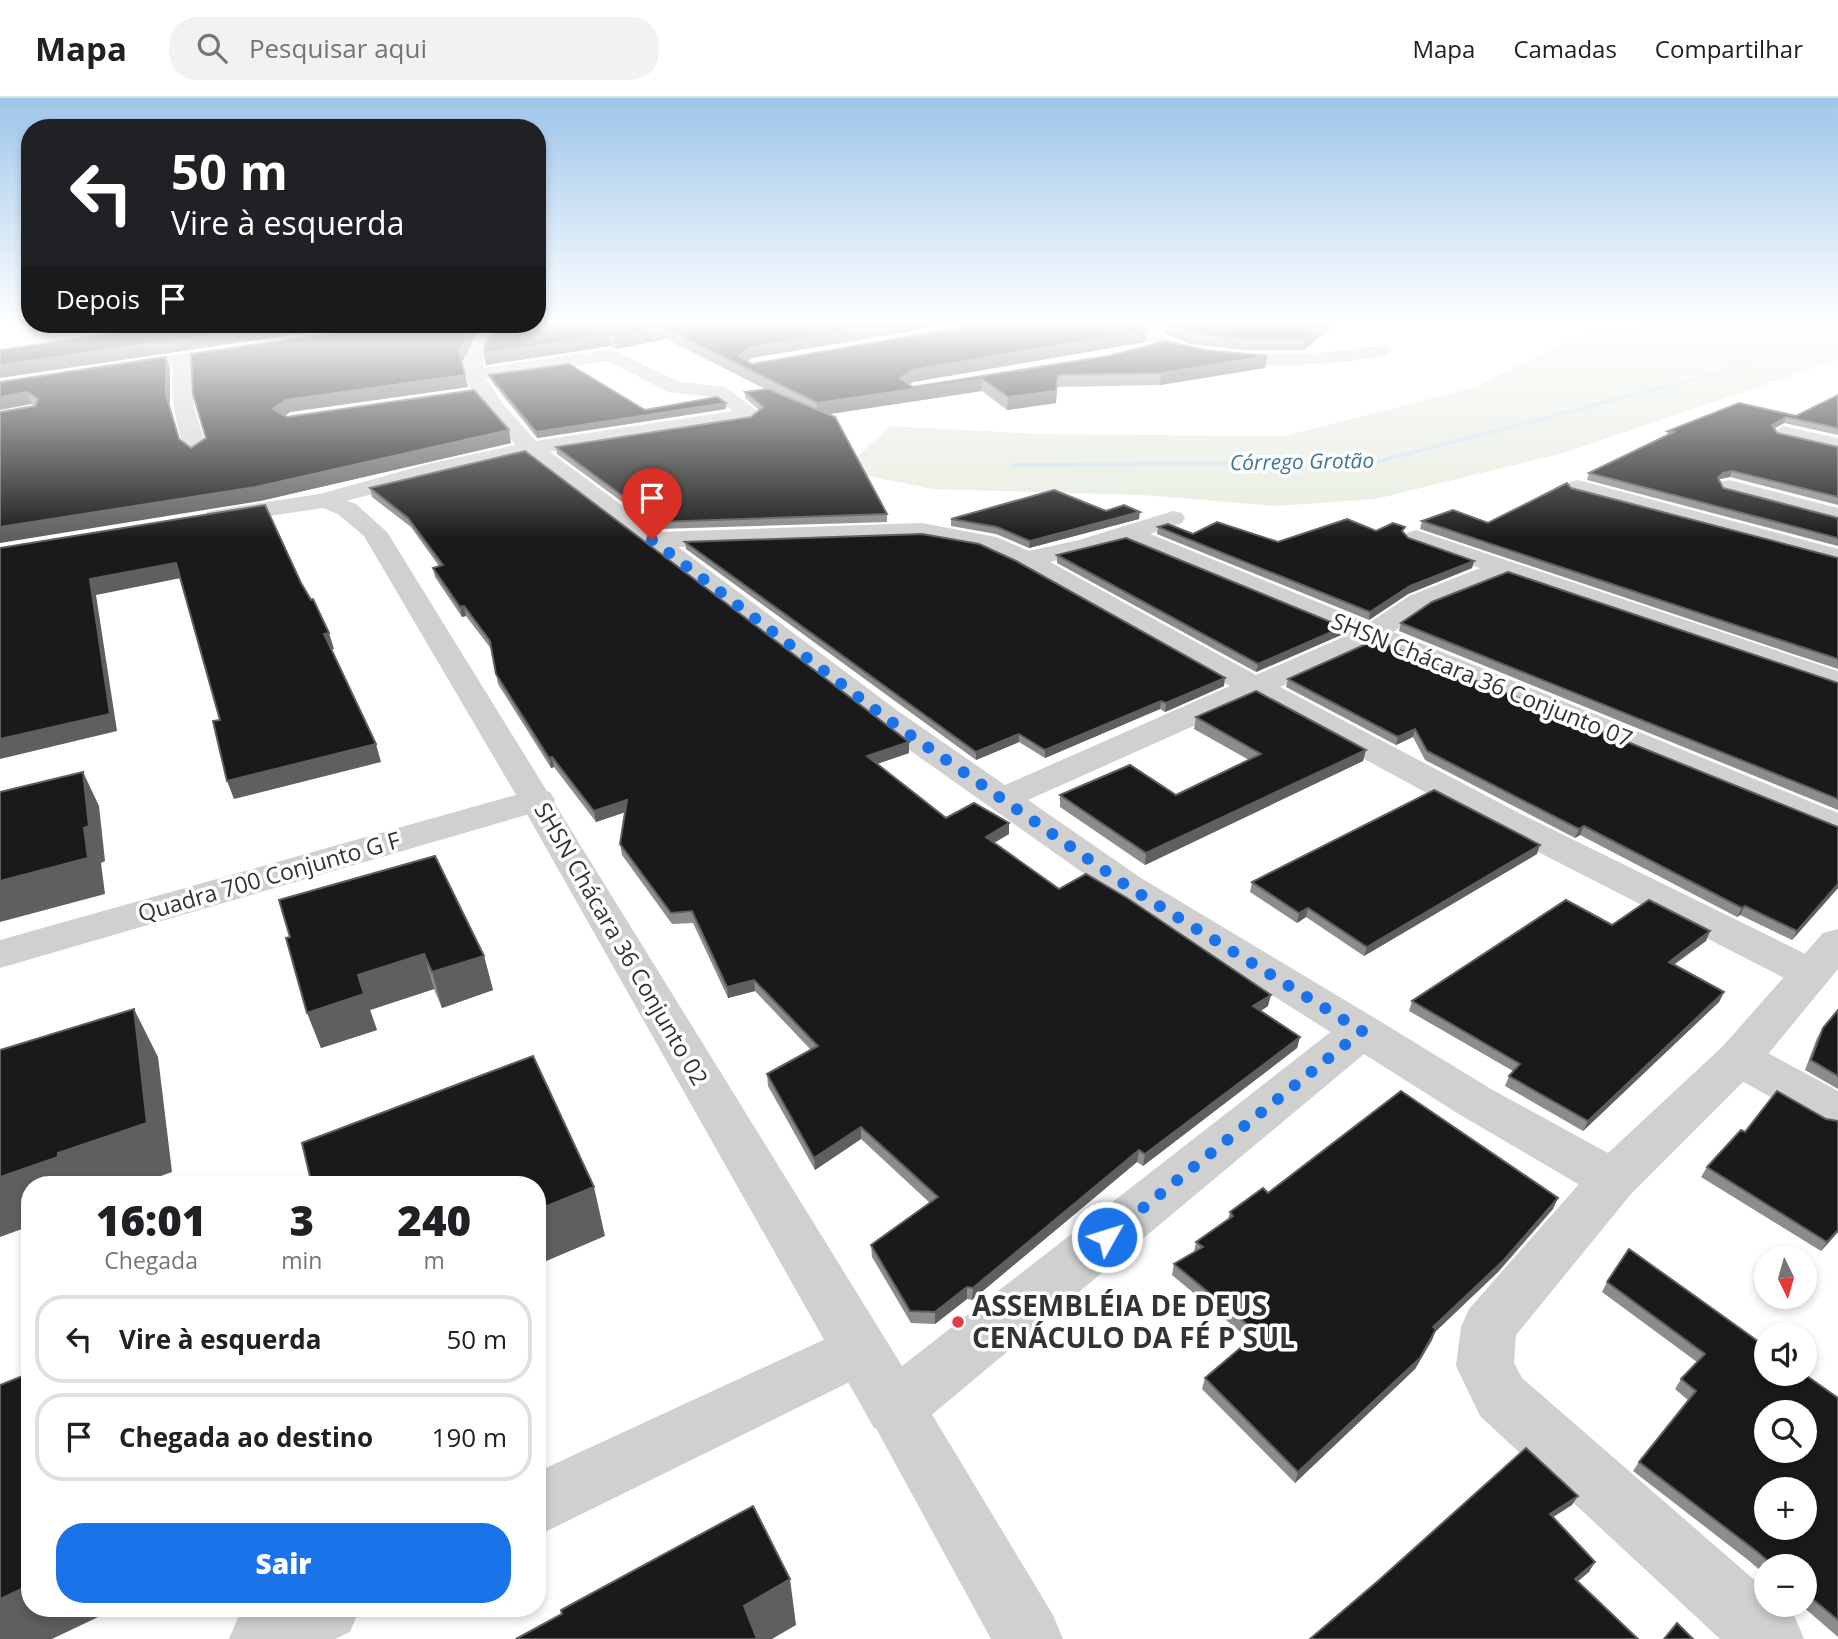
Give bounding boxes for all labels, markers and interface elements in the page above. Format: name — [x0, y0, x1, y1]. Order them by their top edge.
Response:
search box — [169, 17, 659, 80]
text: Mapa — [35, 26, 127, 71]
icon: search — [193, 29, 231, 67]
text: Pesquisar aqui — [249, 30, 427, 66]
text: Mapa — [1412, 32, 1475, 65]
text: Camadas — [1513, 32, 1617, 65]
text: Compartilhar — [1655, 32, 1803, 65]
text: 50 m — [171, 138, 288, 204]
icon: left — [56, 147, 147, 238]
text: Vire à esquerda — [171, 201, 404, 244]
icon: arrive — [154, 280, 192, 318]
text: Depois — [56, 281, 140, 317]
water label: Córrego Grotão — [1230, 446, 1374, 476]
pin — [622, 468, 682, 540]
icon: arrive — [633, 479, 671, 517]
street label: SHSN Chácara 36 Conjunto 07 — [1327, 604, 1638, 754]
street label: SHSN Chácara 36 Conjunto 02 — [528, 796, 716, 1091]
street label: Quadra 700 Conjunto G F — [134, 823, 404, 929]
text: 16:01 — [96, 1191, 206, 1248]
text: 3 — [290, 1191, 314, 1248]
text: 240 — [397, 1191, 471, 1248]
position arrow — [1070, 1200, 1144, 1274]
text: Chegada — [104, 1244, 198, 1276]
text: min — [281, 1244, 322, 1276]
text: m — [424, 1244, 445, 1276]
north arrow — [1754, 1246, 1816, 1309]
map controls — [1754, 1246, 1817, 1617]
place label: ASSEMBLÉIA DE DEUS CENÁCULO DA FÉ P SUL — [972, 1286, 1295, 1356]
marker: ASSEMBLÉIA DE DEUS CENÁCULO DA FÉ P SUL — [950, 1314, 966, 1330]
icon: left — [60, 1320, 98, 1358]
text: Vire à esquerda — [119, 1321, 321, 1357]
text: 50 m — [446, 1321, 507, 1357]
button: sound — [1754, 1323, 1817, 1386]
button: search — [1754, 1400, 1817, 1463]
icon: arrive — [60, 1418, 98, 1456]
text: Chegada ao destino — [119, 1419, 373, 1455]
text: 190 m — [432, 1419, 507, 1455]
button: + — [1754, 1477, 1817, 1540]
button: Sair — [56, 1523, 511, 1603]
button: − — [1754, 1554, 1817, 1617]

